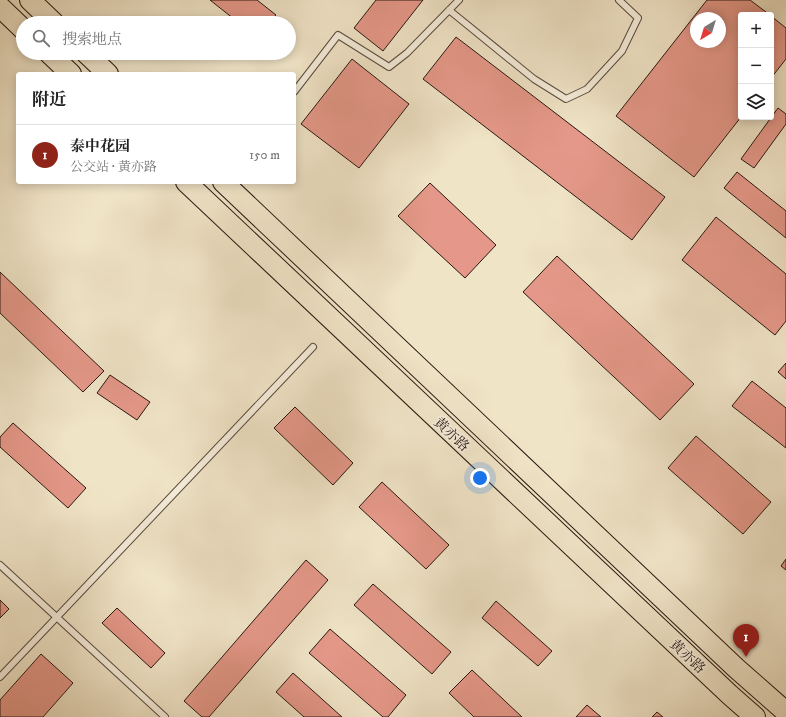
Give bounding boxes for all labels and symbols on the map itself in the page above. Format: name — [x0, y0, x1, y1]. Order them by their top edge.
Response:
north arrow — [690, 12, 726, 48]
street label: 黄亦路 — [430, 414, 473, 456]
your location — [470, 468, 490, 488]
pin: 1 — [733, 624, 759, 657]
street label: 黄亦路 — [666, 636, 709, 678]

